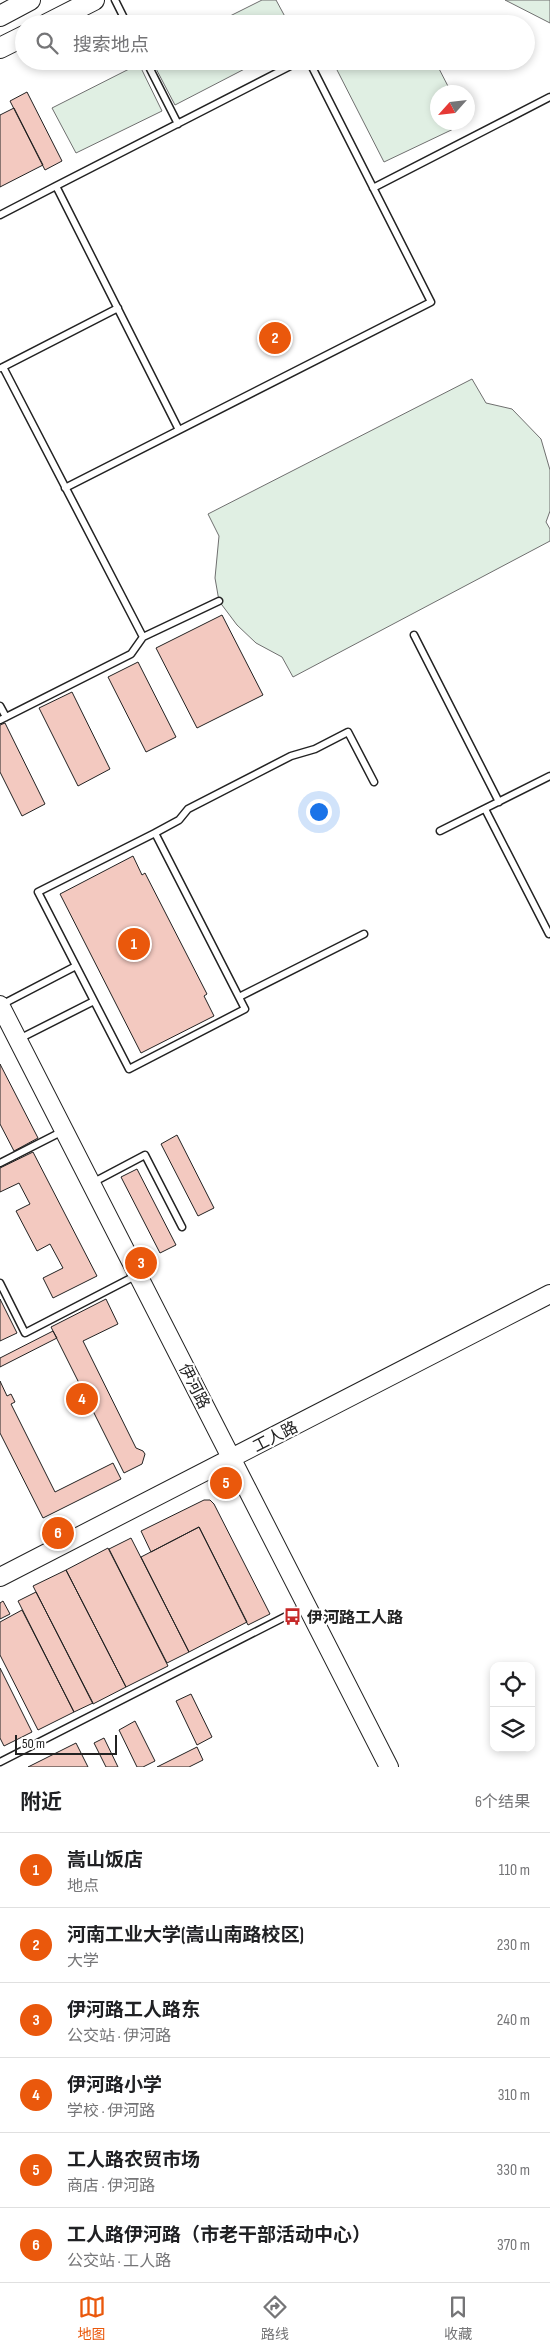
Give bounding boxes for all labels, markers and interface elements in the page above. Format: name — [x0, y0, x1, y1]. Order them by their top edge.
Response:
search box — [15, 15, 535, 70]
icon: search — [33, 29, 61, 57]
text: 搜索地点 — [73, 34, 149, 57]
north arrow — [430, 85, 475, 130]
pin: 2 — [259, 319, 291, 357]
your location — [306, 799, 332, 825]
pin: 1 — [118, 925, 150, 963]
pin: 3 — [125, 1244, 157, 1282]
street label: 伊河路 — [174, 1361, 213, 1412]
pin: 4 — [66, 1380, 98, 1418]
street label: 工人路 — [250, 1418, 301, 1457]
pin: 5 — [210, 1464, 242, 1502]
pin: 6 — [42, 1514, 74, 1552]
bus stop icon: 伊河路工人路 — [283, 1607, 303, 1627]
place label: 伊河路工人路 — [306, 1609, 403, 1628]
map controls — [490, 1662, 535, 1752]
button: locate — [490, 1662, 535, 1707]
button: layers — [490, 1707, 535, 1752]
scale bar — [15, 1732, 118, 1755]
text: 50 m — [22, 1735, 45, 1752]
text: 附近 — [20, 1790, 62, 1815]
text: 6个结果 — [475, 1793, 530, 1812]
text: 嵩山饭店 — [67, 1849, 143, 1872]
text: 1 — [33, 1861, 39, 1880]
text: 110 m — [499, 1861, 530, 1880]
text: 地点 — [67, 1877, 99, 1896]
text: 河南工业大学(嵩山南路校区) — [67, 1924, 304, 1947]
text: 2 — [32, 1936, 40, 1955]
text: 230 m — [497, 1936, 530, 1955]
text: 大学 — [67, 1952, 99, 1971]
text: 伊河路工人路东 — [67, 1999, 200, 2022]
text: 3 — [32, 2011, 40, 2030]
text: 240 m — [497, 2011, 530, 2030]
text: 公交站 · 伊河路 — [67, 2027, 171, 2046]
text: 伊河路小学 — [67, 2074, 162, 2097]
text: 4 — [32, 2086, 40, 2105]
text: 310 m — [498, 2086, 530, 2105]
text: 学校 · 伊河路 — [67, 2102, 155, 2121]
text: 工人路农贸市场 — [67, 2149, 200, 2172]
text: 5 — [32, 2161, 40, 2180]
text: 330 m — [497, 2161, 530, 2180]
text: 商店 · 伊河路 — [67, 2177, 155, 2196]
text: 工人路伊河路（市老干部活动中心） — [67, 2224, 371, 2247]
text: 6 — [32, 2236, 40, 2255]
text: 370 m — [497, 2236, 530, 2255]
text: 公交站 · 工人路 — [67, 2252, 171, 2271]
tab: 地图 — [78, 2293, 106, 2343]
tab: 路线 — [261, 2293, 289, 2343]
tab: 收藏 — [444, 2293, 472, 2343]

